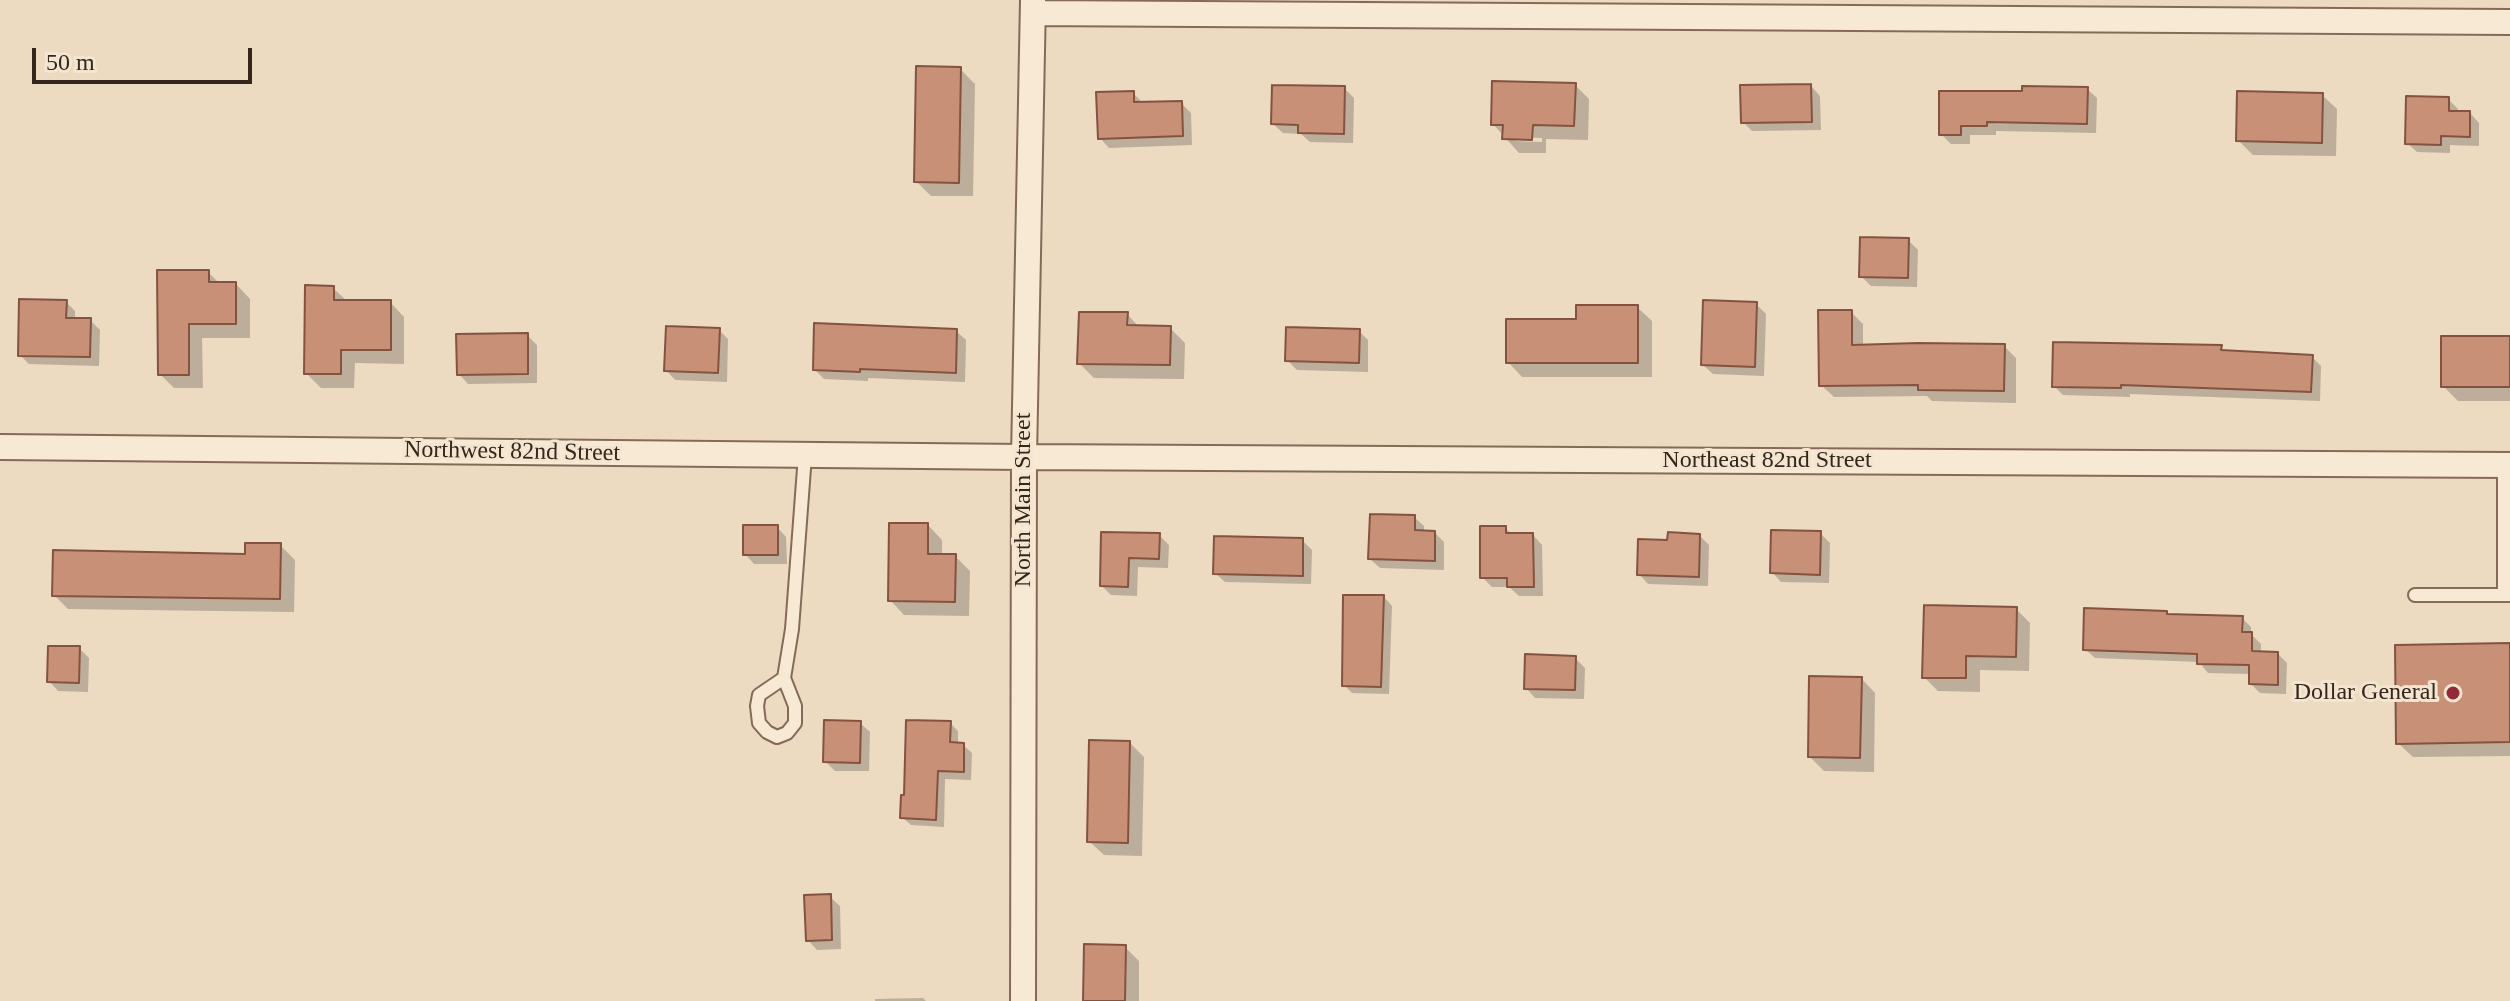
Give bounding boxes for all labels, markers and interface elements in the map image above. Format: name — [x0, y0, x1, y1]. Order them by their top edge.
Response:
scale bar — [36, 32, 256, 82]
text: 50 m — [46, 49, 95, 75]
street label: North Main Street — [1010, 413, 1038, 587]
street label: Northwest 82nd Street — [404, 436, 620, 468]
street label: Northeast 82nd Street — [1662, 447, 1872, 475]
place label: Dollar General — [2294, 679, 2437, 707]
marker: Dollar General — [2444, 684, 2462, 702]

